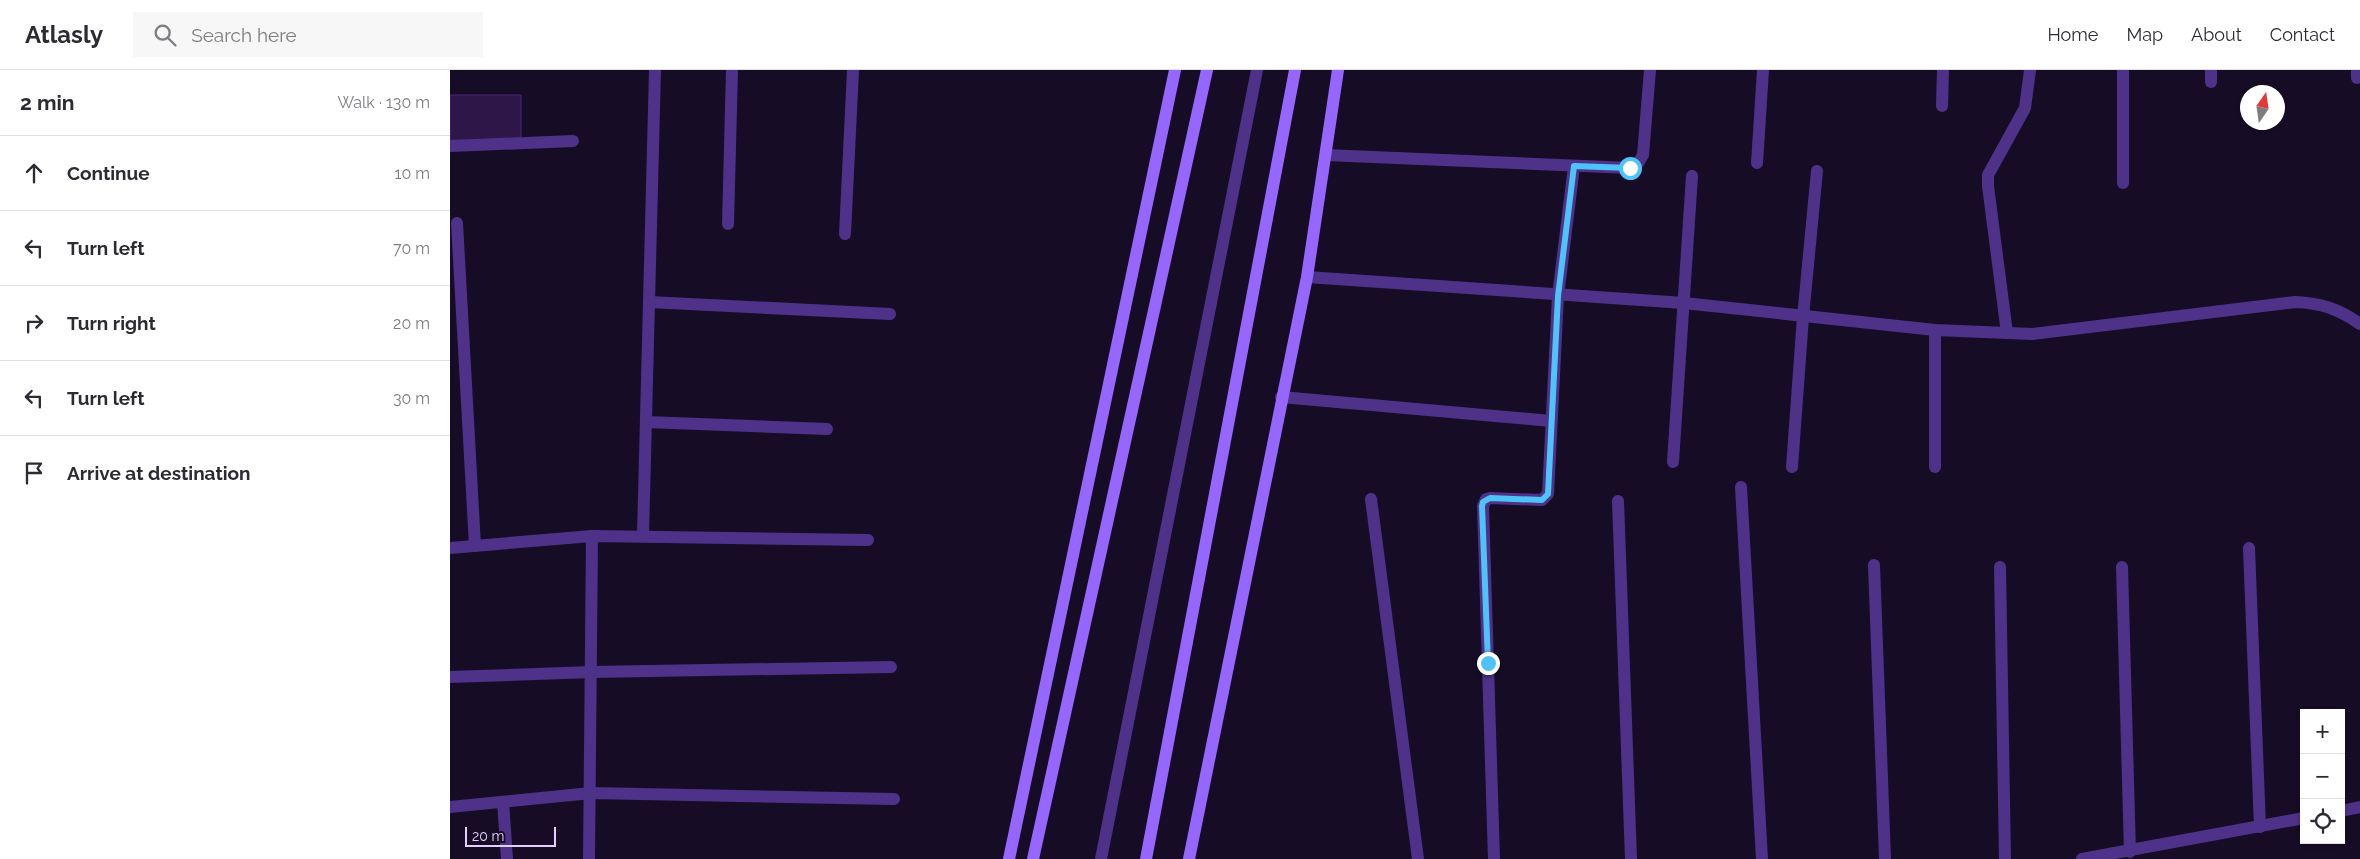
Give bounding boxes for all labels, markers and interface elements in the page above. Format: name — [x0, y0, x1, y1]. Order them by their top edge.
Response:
search box — [133, 12, 483, 57]
text: Atlasly — [25, 20, 103, 49]
icon: search — [151, 21, 179, 49]
text: Search here — [191, 24, 297, 46]
text: Home — [2047, 24, 2098, 45]
text: Map — [2126, 24, 2163, 45]
text: About — [2191, 24, 2242, 45]
text: Contact — [2270, 24, 2335, 45]
north arrow — [2240, 85, 2285, 130]
text: 2 min — [20, 90, 74, 115]
text: Walk · 130 m — [337, 93, 430, 112]
route start — [1619, 157, 1642, 180]
icon: ahead — [20, 159, 48, 187]
text: Continue — [67, 162, 150, 184]
text: 10 m — [395, 164, 430, 183]
icon: left — [20, 234, 48, 262]
text: Turn left — [67, 237, 144, 259]
text: 70 m — [393, 239, 430, 258]
icon: right — [20, 309, 48, 337]
text: Turn right — [67, 312, 156, 334]
text: 20 m — [393, 314, 430, 333]
icon: left — [20, 384, 48, 412]
text: Turn left — [67, 387, 144, 409]
text: 30 m — [393, 389, 430, 408]
icon: arrive — [20, 459, 48, 487]
text: Arrive at destination — [67, 462, 251, 484]
route end — [1477, 652, 1500, 675]
map controls — [2300, 709, 2345, 844]
button: + — [2300, 709, 2345, 754]
button: − — [2300, 754, 2345, 799]
button: locate — [2300, 799, 2345, 844]
scale bar — [465, 824, 556, 847]
text: 20 m — [472, 828, 504, 844]

